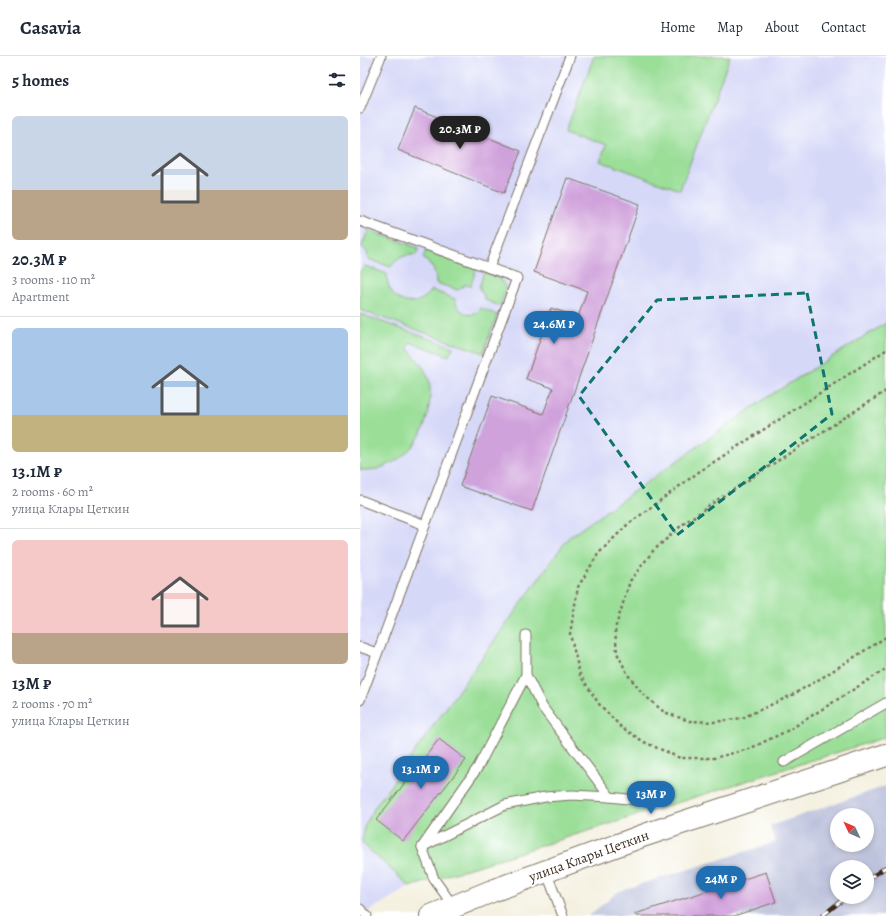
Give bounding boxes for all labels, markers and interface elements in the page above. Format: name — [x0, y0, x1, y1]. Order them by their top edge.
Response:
text: Casavia — [20, 15, 81, 41]
text: Home — [660, 18, 695, 37]
text: Map — [717, 18, 743, 37]
text: About — [765, 18, 799, 37]
text: Contact — [821, 18, 866, 37]
text: 5 homes — [12, 69, 69, 92]
icon: filters — [326, 69, 348, 91]
pin: 20.3M ₽ — [423, 116, 497, 150]
text: 20.3M ₽ — [439, 120, 481, 137]
icon: home — [144, 142, 216, 214]
text: 20.3M ₽ — [12, 248, 67, 271]
text: 3 rooms · 110 m² — [12, 271, 95, 288]
text: Apartment — [12, 288, 70, 305]
pin: 24.6M ₽ — [517, 311, 591, 345]
text: 24.6M ₽ — [533, 315, 575, 332]
icon: home — [144, 354, 216, 426]
text: 13.1M ₽ — [12, 460, 62, 483]
text: 2 rooms · 60 m² — [12, 483, 93, 500]
text: улица Клары Цеткин — [12, 500, 129, 517]
icon: home — [144, 566, 216, 638]
text: 13M ₽ — [12, 672, 51, 695]
text: 2 rooms · 70 m² — [12, 695, 92, 712]
text: улица Клары Цеткин — [12, 712, 129, 729]
pin: 13.1M ₽ — [384, 756, 458, 790]
text: 13.1M ₽ — [402, 760, 440, 777]
pin: 13M ₽ — [623, 781, 679, 815]
text: 13M ₽ — [636, 785, 666, 802]
north arrow — [830, 808, 874, 852]
map controls — [830, 808, 874, 904]
street label: улица Клары Цеткин — [525, 825, 652, 887]
button: layers — [830, 860, 874, 904]
pin: 24M ₽ — [693, 866, 749, 900]
text: 24M ₽ — [705, 870, 737, 887]

